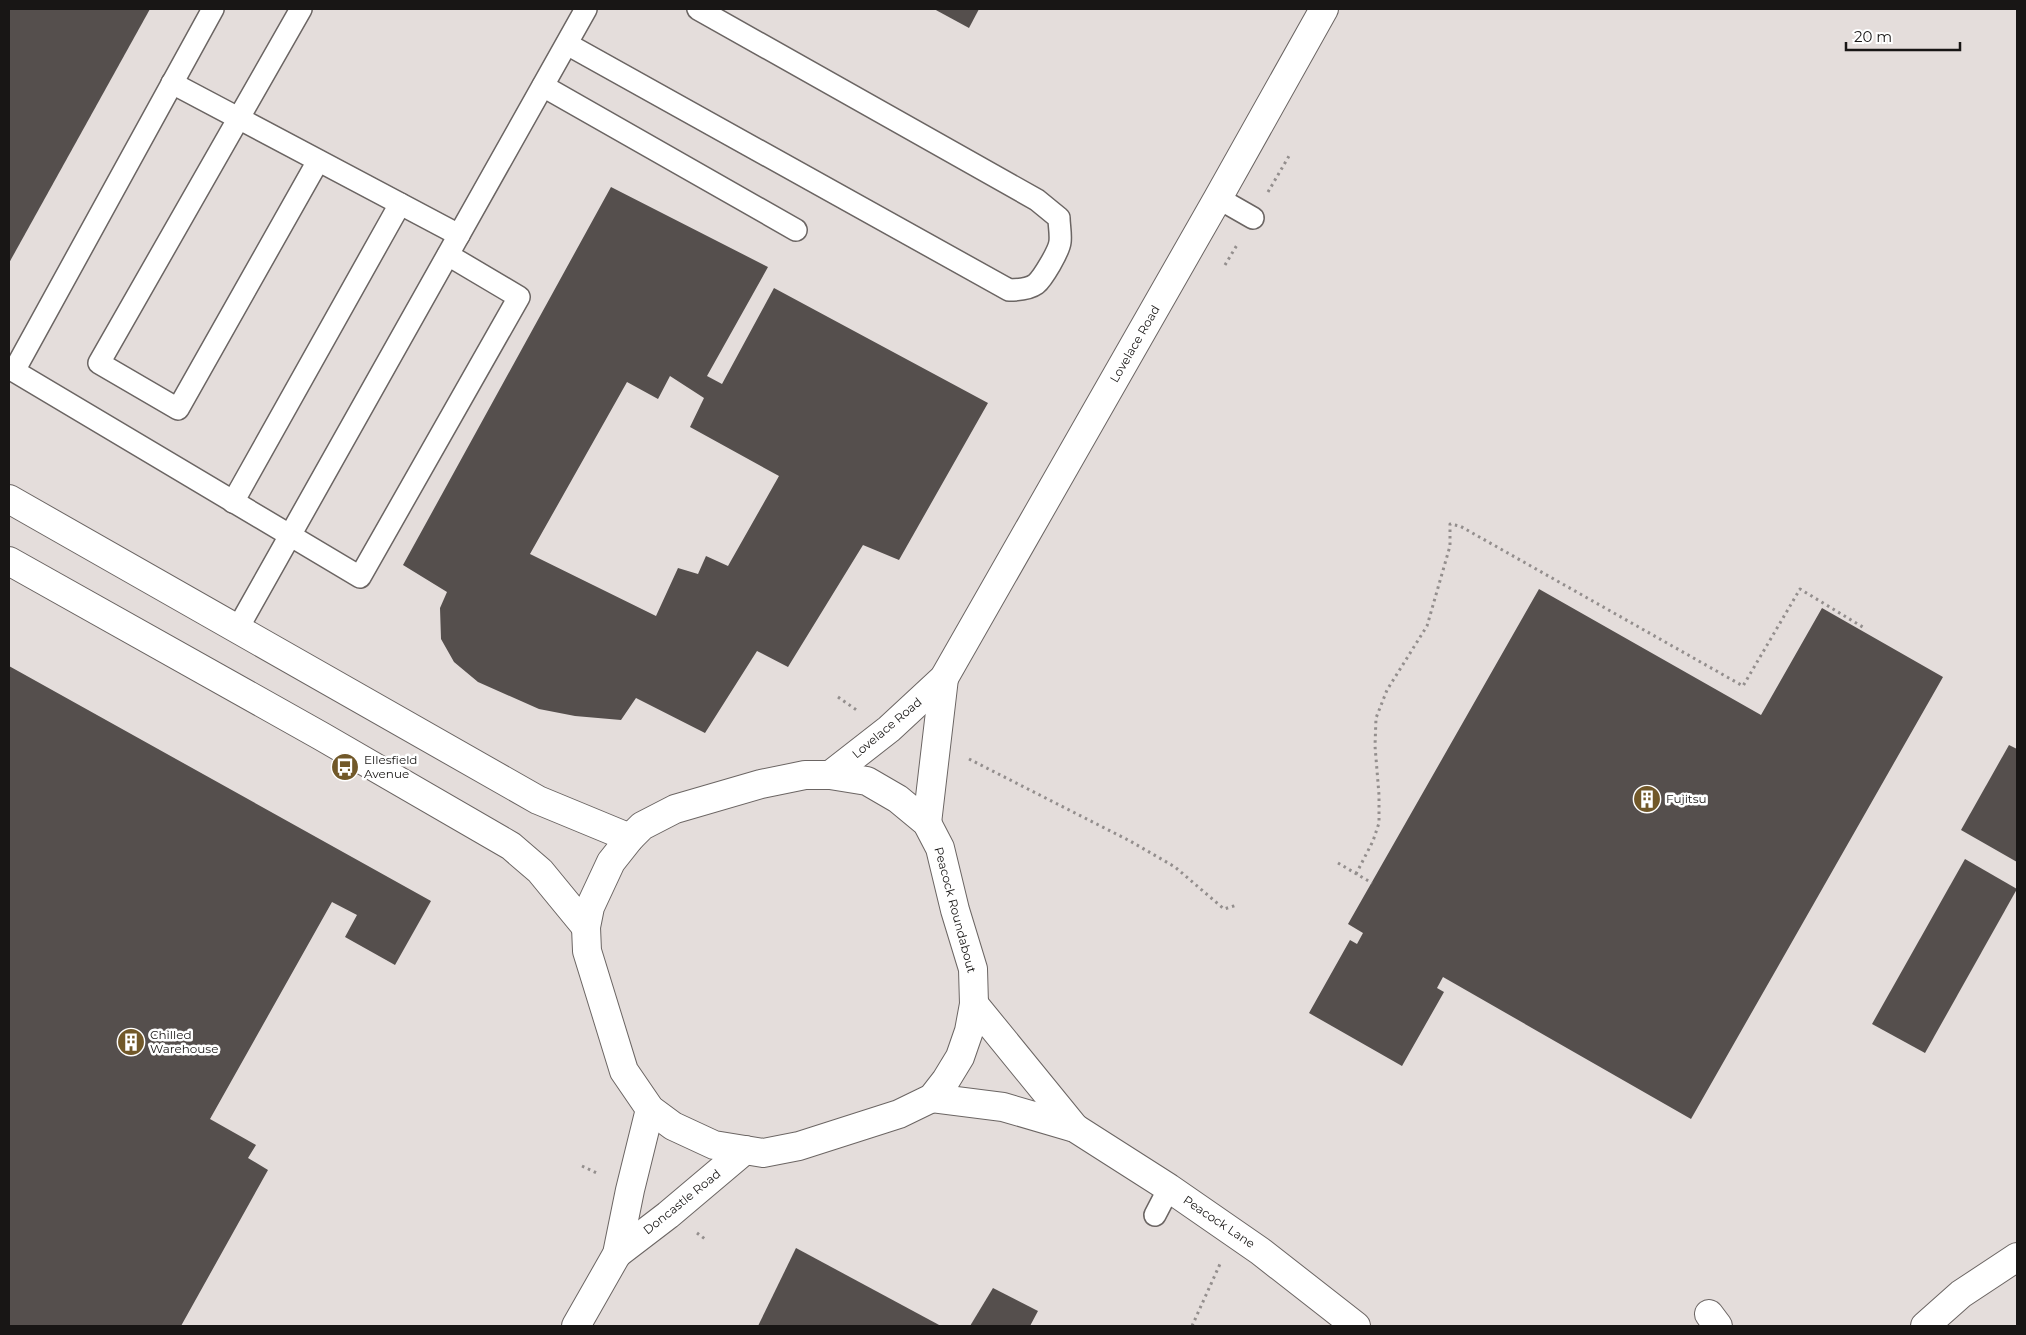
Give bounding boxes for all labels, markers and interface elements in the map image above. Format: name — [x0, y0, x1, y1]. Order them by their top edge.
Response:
scale bar — [1846, 20, 1960, 52]
text: 20 m — [1854, 27, 1892, 46]
street label: Lovelace Road — [1106, 302, 1163, 385]
street label: Lovelace Road — [849, 694, 925, 761]
bus stop icon: Ellesfield Avenue — [330, 752, 360, 782]
place label: Ellesfield Avenue — [364, 752, 418, 781]
building icon: Fujitsu — [1632, 784, 1662, 814]
place label: Fujitsu — [1666, 791, 1707, 806]
street label: Peacock Roundabout — [931, 845, 980, 975]
building icon: Chilled Warehouse — [116, 1027, 146, 1057]
place label: Chilled Warehouse — [150, 1027, 218, 1056]
street label: Doncastle Road — [640, 1166, 723, 1237]
street label: Peacock Lane — [1181, 1192, 1258, 1251]

